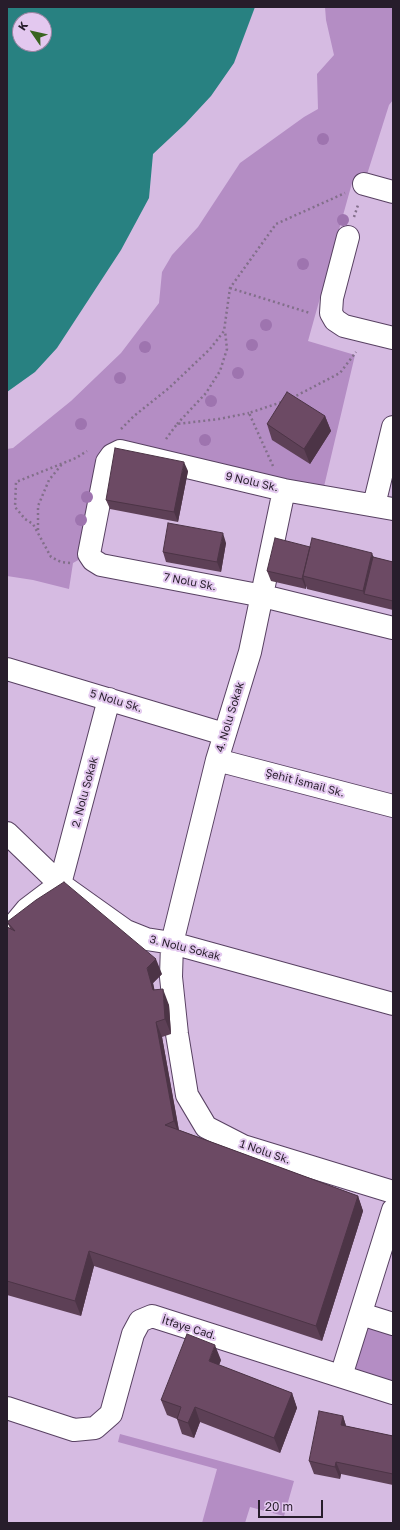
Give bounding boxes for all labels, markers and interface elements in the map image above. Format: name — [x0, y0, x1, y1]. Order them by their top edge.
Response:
north arrow — [12, 12, 52, 52]
text: K — [15, 19, 30, 33]
street label: 9 Nolu Sk. — [224, 470, 280, 494]
street label: 7 Nolu Sk. — [163, 570, 217, 594]
street label: 4. Nolu Sokak — [213, 680, 247, 754]
street label: 5 Nolu Sk. — [88, 687, 144, 715]
street label: 2. Nolu Sokak — [69, 755, 101, 829]
street label: Şehit İsmail Sk. — [264, 766, 346, 800]
street label: 3. Nolu Sokak — [148, 933, 222, 963]
street label: 1 Nolu Sk. — [238, 1137, 292, 1167]
street label: İtfaye Cad. — [160, 1313, 218, 1343]
scale bar — [260, 1492, 325, 1518]
text: 20 m — [265, 1499, 293, 1514]

